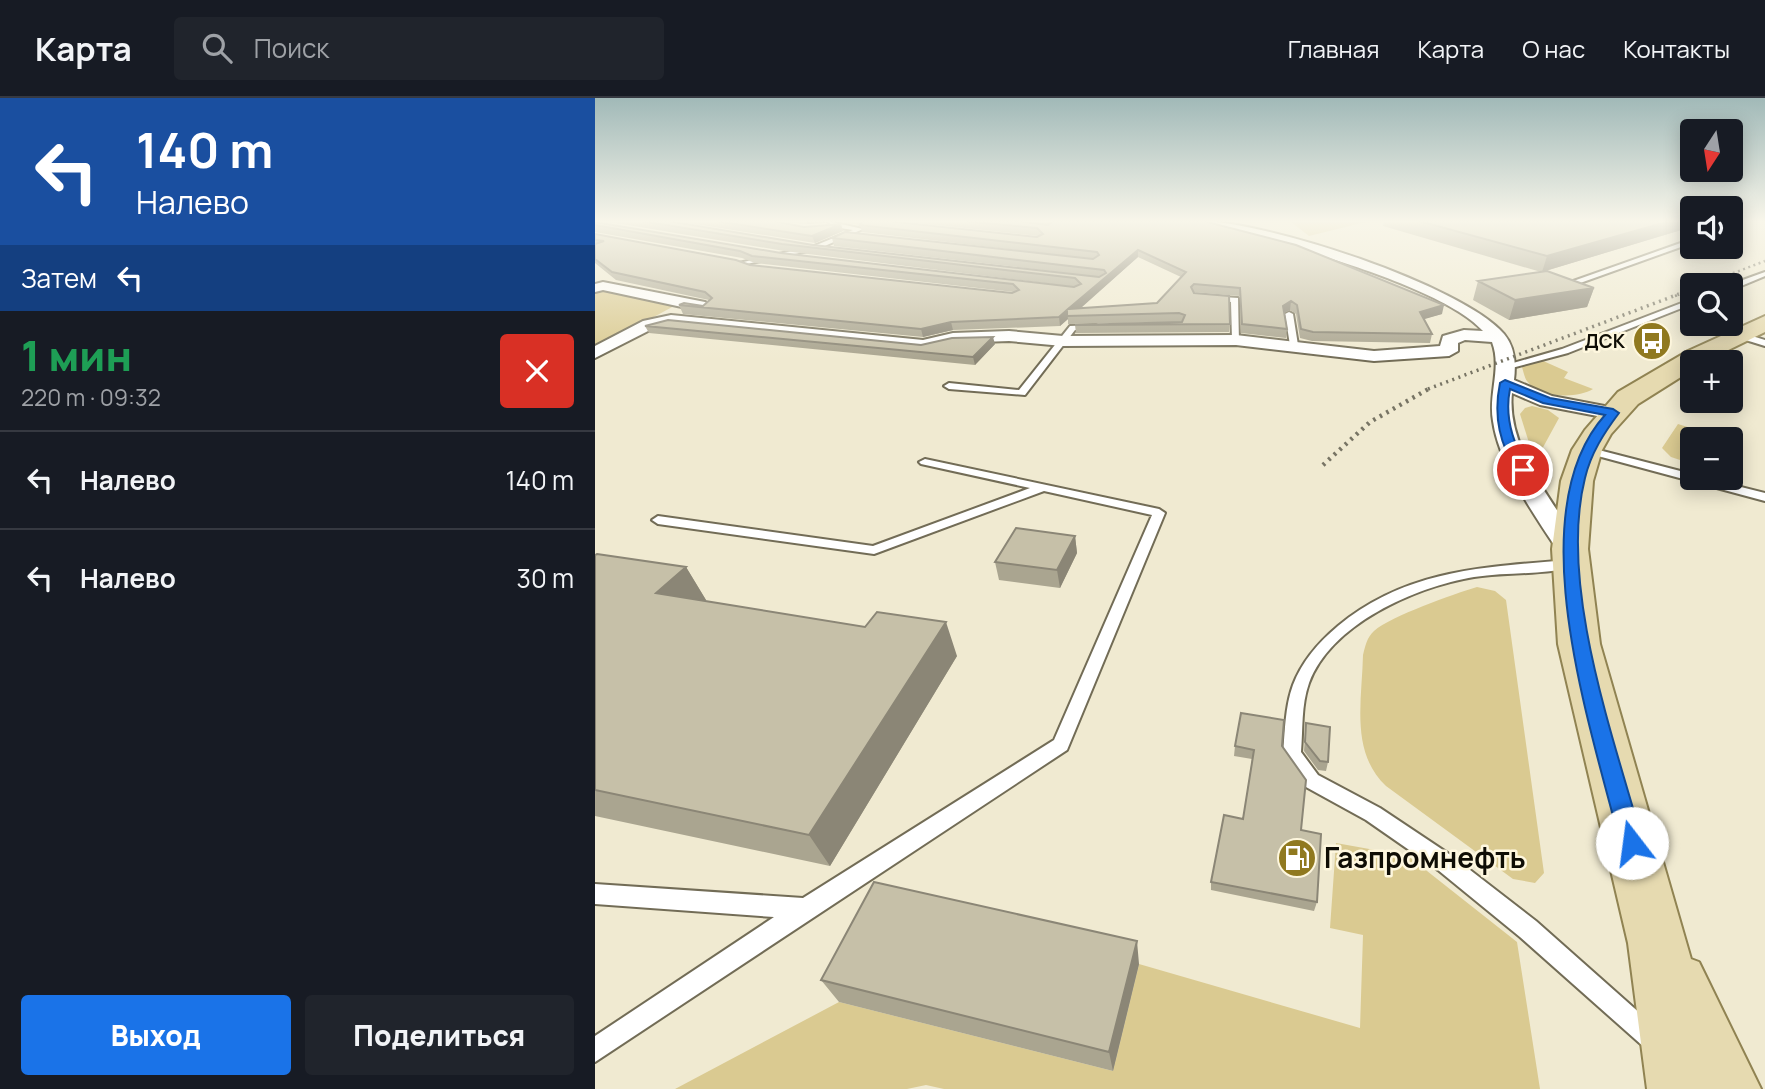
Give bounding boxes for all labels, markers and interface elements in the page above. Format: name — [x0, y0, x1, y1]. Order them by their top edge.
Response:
search box — [174, 17, 664, 80]
text: Карта — [35, 26, 132, 71]
icon: search — [198, 29, 236, 67]
text: Поиск — [254, 30, 329, 66]
text: Главная — [1288, 32, 1379, 65]
text: Карта — [1417, 32, 1484, 65]
text: О нас — [1522, 32, 1585, 65]
text: Контакты — [1623, 32, 1730, 65]
text: 140 m — [136, 116, 273, 183]
north arrow — [1680, 119, 1743, 182]
map controls — [1680, 119, 1743, 490]
icon: left — [21, 126, 112, 217]
text: Налево — [136, 180, 249, 224]
button: sound — [1680, 196, 1743, 259]
icon: left — [111, 259, 149, 297]
text: Затем — [21, 260, 97, 296]
button: search — [1680, 273, 1743, 336]
bus stop icon: ДСК — [1631, 320, 1673, 362]
text: 1 мин — [21, 326, 132, 384]
place label: ДСК — [1584, 328, 1626, 354]
button: close — [500, 334, 574, 408]
button: + — [1680, 350, 1743, 413]
text: 220 m · 09:32 — [21, 381, 161, 413]
button: − — [1680, 427, 1743, 490]
pin — [1493, 440, 1553, 500]
icon: arrive — [1504, 451, 1542, 489]
icon: left — [21, 461, 59, 499]
text: Налево — [80, 462, 176, 498]
text: 140 m — [505, 462, 574, 498]
icon: left — [21, 559, 59, 597]
text: Налево — [80, 560, 176, 596]
text: 30 m — [517, 560, 574, 596]
position arrow — [1595, 806, 1669, 880]
fuel station icon: Газпромнефть — [1276, 837, 1318, 879]
place label: Газпромнефть — [1324, 838, 1526, 876]
button: Выход — [21, 995, 291, 1075]
button: Поделиться — [305, 995, 574, 1075]

